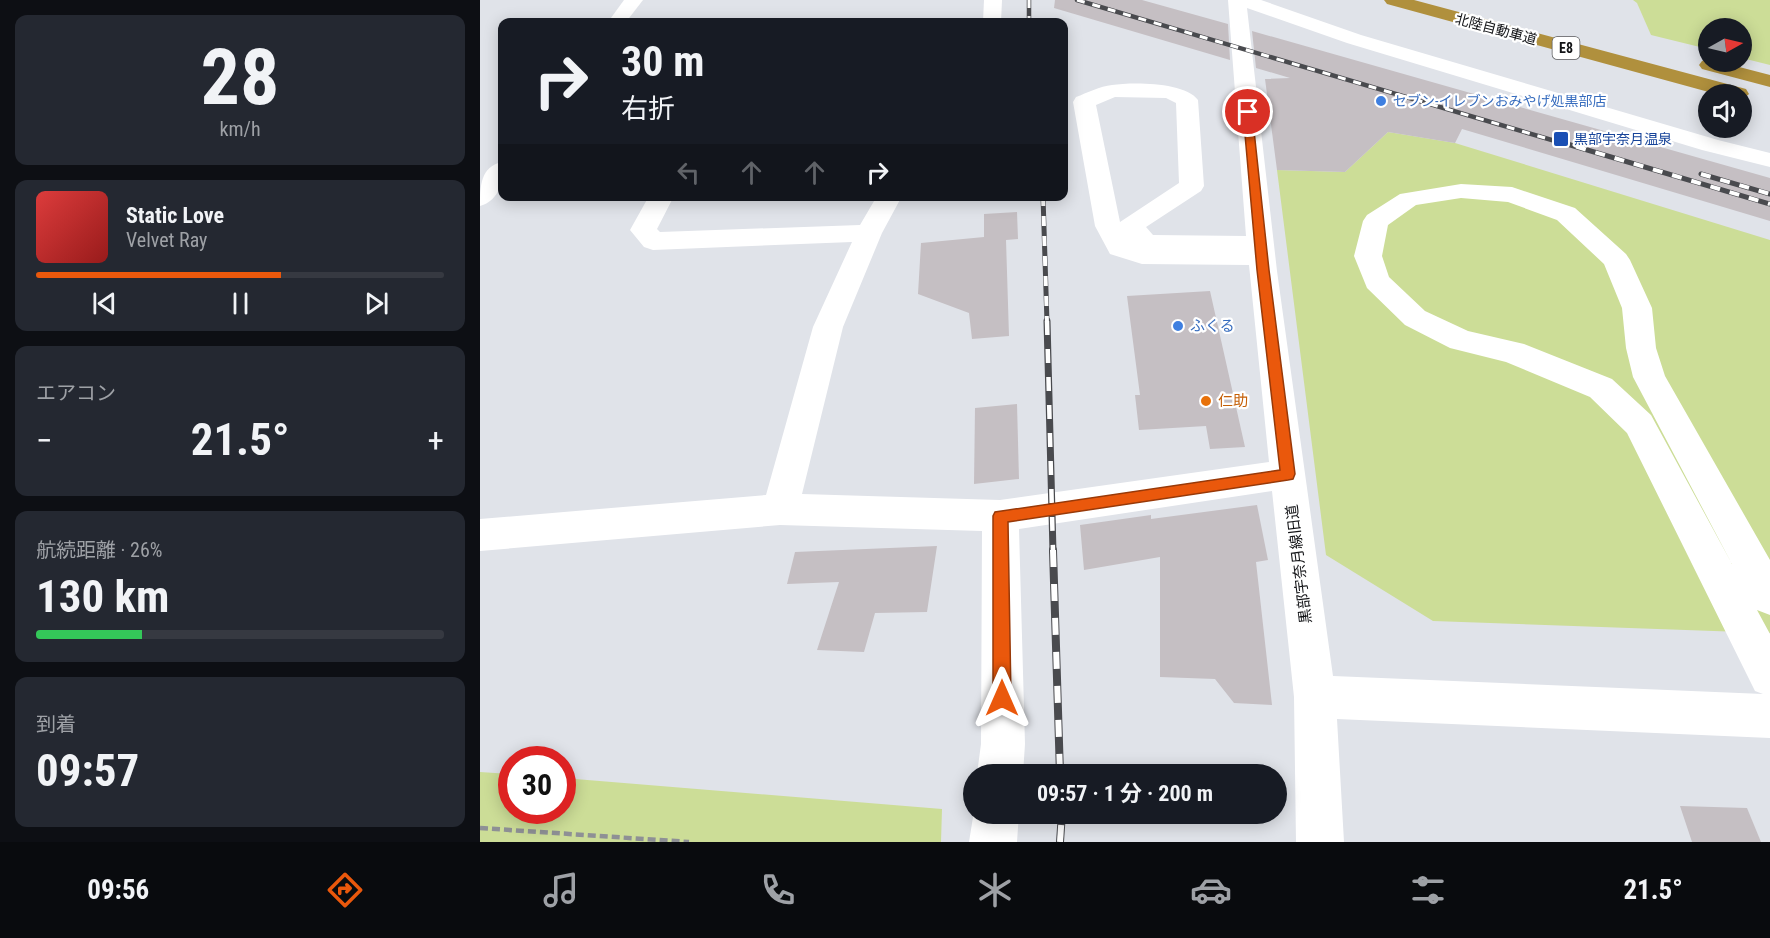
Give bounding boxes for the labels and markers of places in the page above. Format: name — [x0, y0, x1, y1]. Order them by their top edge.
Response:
pin — [1222, 86, 1273, 137]
place label: セブン-イレブンおみやげ処黒部店 — [1393, 93, 1606, 109]
marker: セブン-イレブンおみやげ処黒部店 — [1374, 94, 1388, 108]
marker: 黒部宇奈月温泉 — [1552, 130, 1570, 148]
place label: 黒部宇奈月温泉 — [1574, 131, 1672, 147]
place label: ふくる — [1190, 317, 1235, 335]
marker: ふくる — [1171, 319, 1185, 333]
place label: 仁助 — [1218, 392, 1248, 410]
marker: 仁助 — [1199, 394, 1213, 408]

